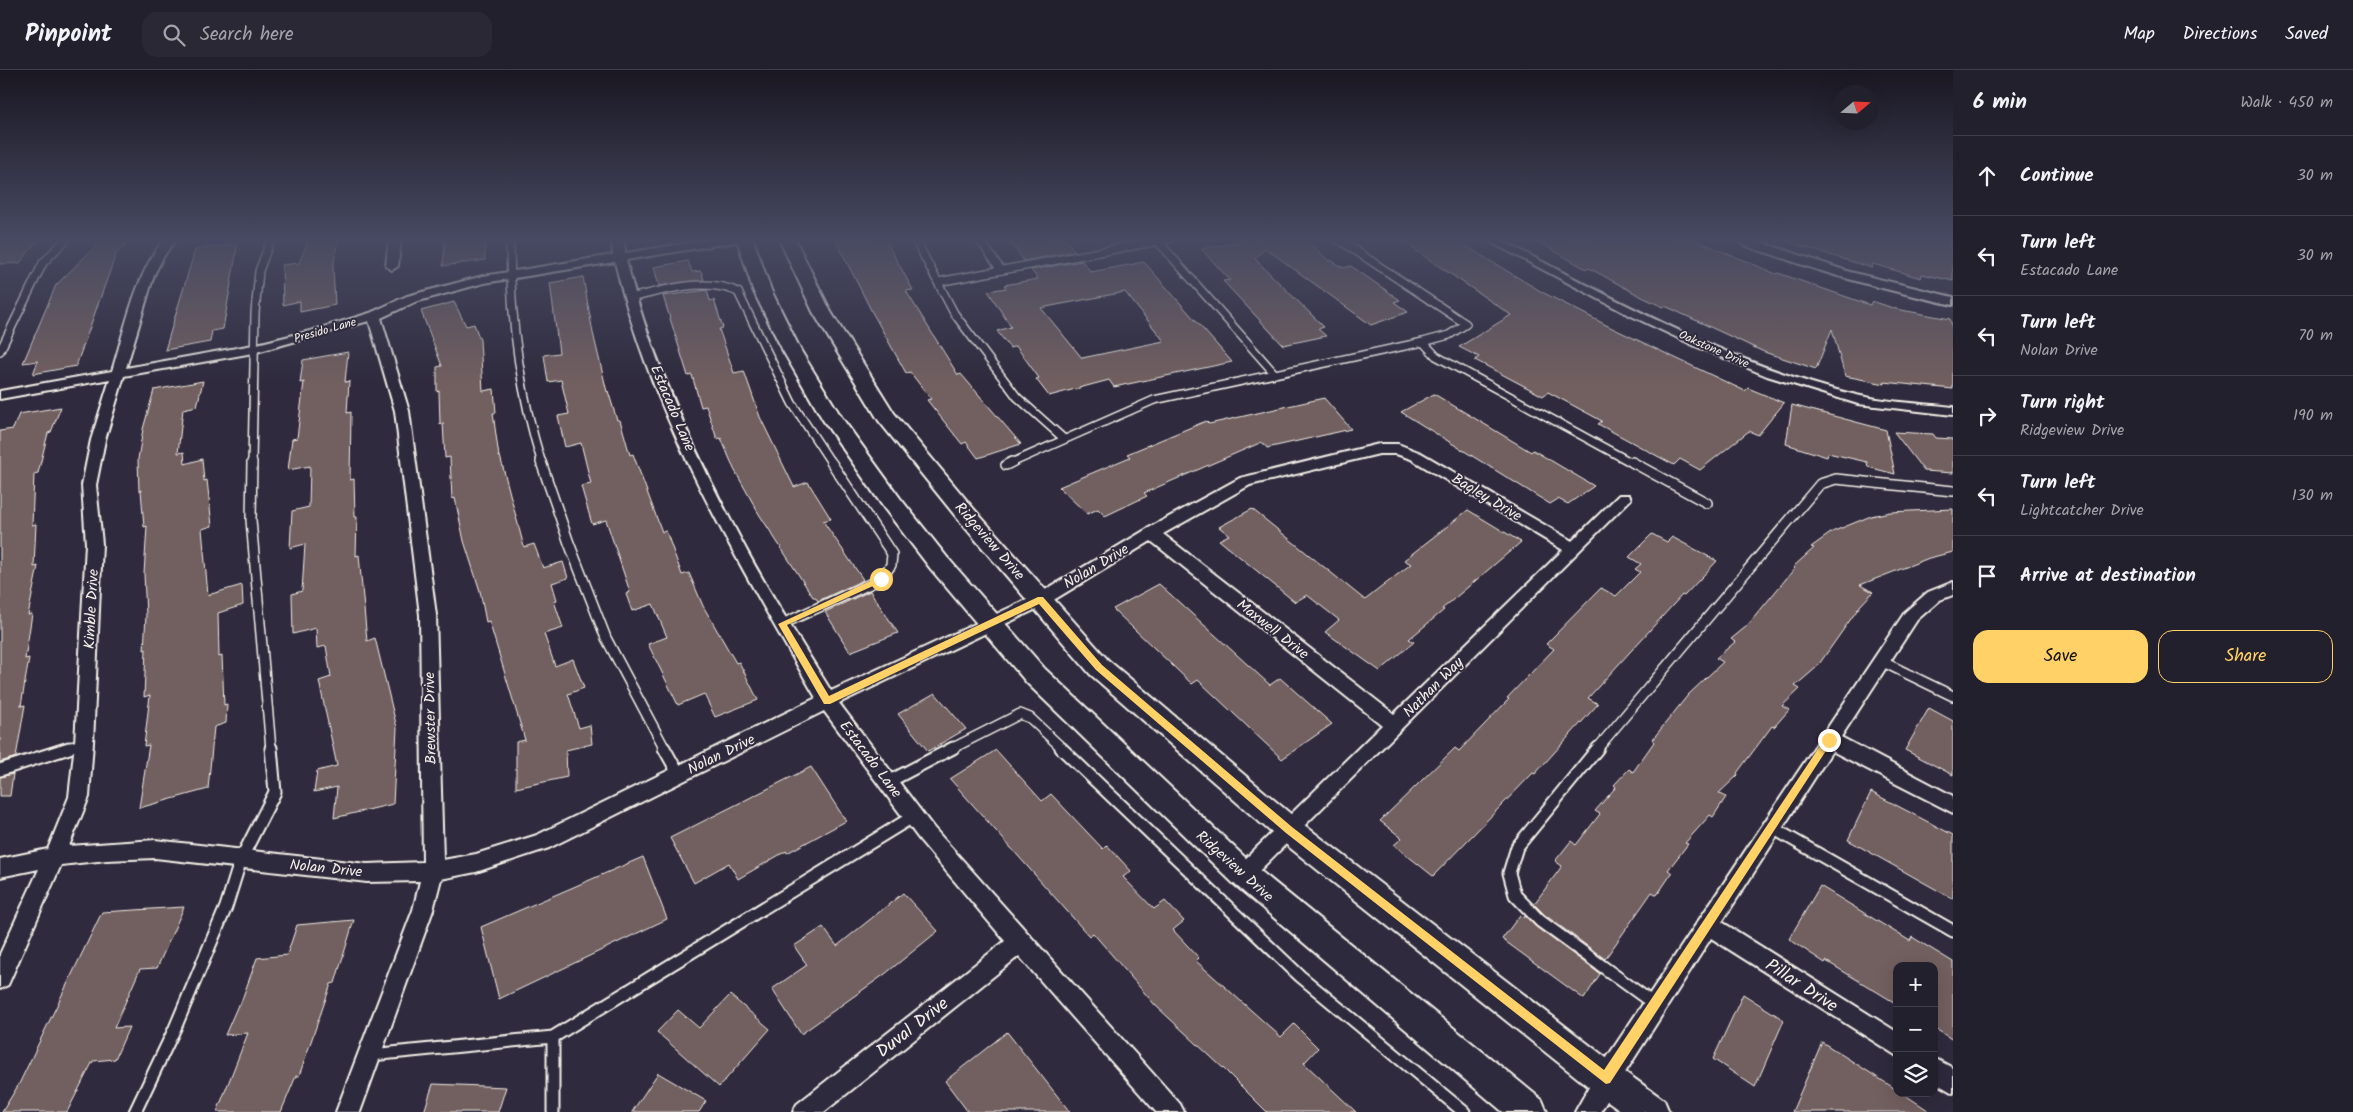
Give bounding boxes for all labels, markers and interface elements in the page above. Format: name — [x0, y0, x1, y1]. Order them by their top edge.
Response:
search box — [142, 12, 492, 57]
text: Pinpoint — [25, 15, 112, 54]
text: Search here — [200, 20, 294, 50]
text: Map — [2123, 20, 2155, 49]
text: Directions — [2183, 20, 2257, 49]
text: Saved — [2285, 20, 2328, 49]
icon: search — [160, 21, 188, 49]
north arrow — [1833, 85, 1878, 130]
text: 6 min — [1973, 86, 2027, 119]
text: Walk · 450 m — [2240, 90, 2333, 115]
text: Continue — [2020, 161, 2093, 191]
icon: ahead — [1973, 162, 2001, 190]
text: 30 m — [2297, 163, 2333, 188]
text: Turn left — [2020, 228, 2095, 258]
icon: left — [1973, 242, 2001, 270]
text: 30 m — [2297, 243, 2333, 268]
text: Estacado Lane — [2020, 258, 2118, 283]
text: Turn left — [2020, 308, 2095, 338]
street label: Presido Lane — [292, 312, 359, 348]
icon: left — [1973, 322, 2001, 350]
text: 70 m — [2298, 323, 2333, 348]
street label: Oakstone Drive — [1675, 325, 1753, 374]
text: Nolan Drive — [2020, 338, 2098, 363]
street label: Estacado Lane — [643, 361, 701, 456]
text: Turn right — [2020, 388, 2105, 418]
icon: right — [1973, 402, 2001, 430]
text: 190 m — [2293, 403, 2333, 428]
text: Ridgeview Drive — [2020, 418, 2124, 443]
street label: Bagley Drive — [1447, 467, 1527, 528]
text: Turn left — [2020, 468, 2095, 498]
icon: left — [1973, 482, 2001, 510]
text: 130 m — [2292, 483, 2333, 508]
street label: Ridgeview Drive — [948, 497, 1031, 587]
text: Lightcatcher Drive — [2020, 498, 2144, 523]
street label: Nolan Drive — [1059, 538, 1134, 596]
text: Arrive at destination — [2020, 561, 2196, 591]
icon: arrive — [1973, 562, 2001, 590]
street label: Kimble Drive — [78, 568, 106, 650]
route start — [870, 568, 893, 591]
street label: Maxwell Drive — [1231, 594, 1314, 666]
button: Save — [1973, 630, 2148, 683]
button: Share — [2158, 630, 2333, 683]
street label: Nathan Way — [1398, 651, 1470, 724]
street label: Brewster Drive — [418, 671, 444, 764]
street label: Estacado Lane — [833, 716, 908, 804]
street label: Nolan Drive — [683, 728, 760, 782]
route end — [1818, 729, 1841, 752]
street label: Ridgeview Drive — [1190, 825, 1279, 909]
street label: Nolan Drive — [288, 853, 364, 885]
street label: Pillar Drive — [1759, 952, 1843, 1021]
map controls — [1893, 962, 1938, 1097]
button: + — [1893, 962, 1938, 1007]
street label: Duval Drive — [870, 990, 956, 1066]
button: − — [1893, 1007, 1938, 1052]
button: layers — [1893, 1052, 1938, 1097]

